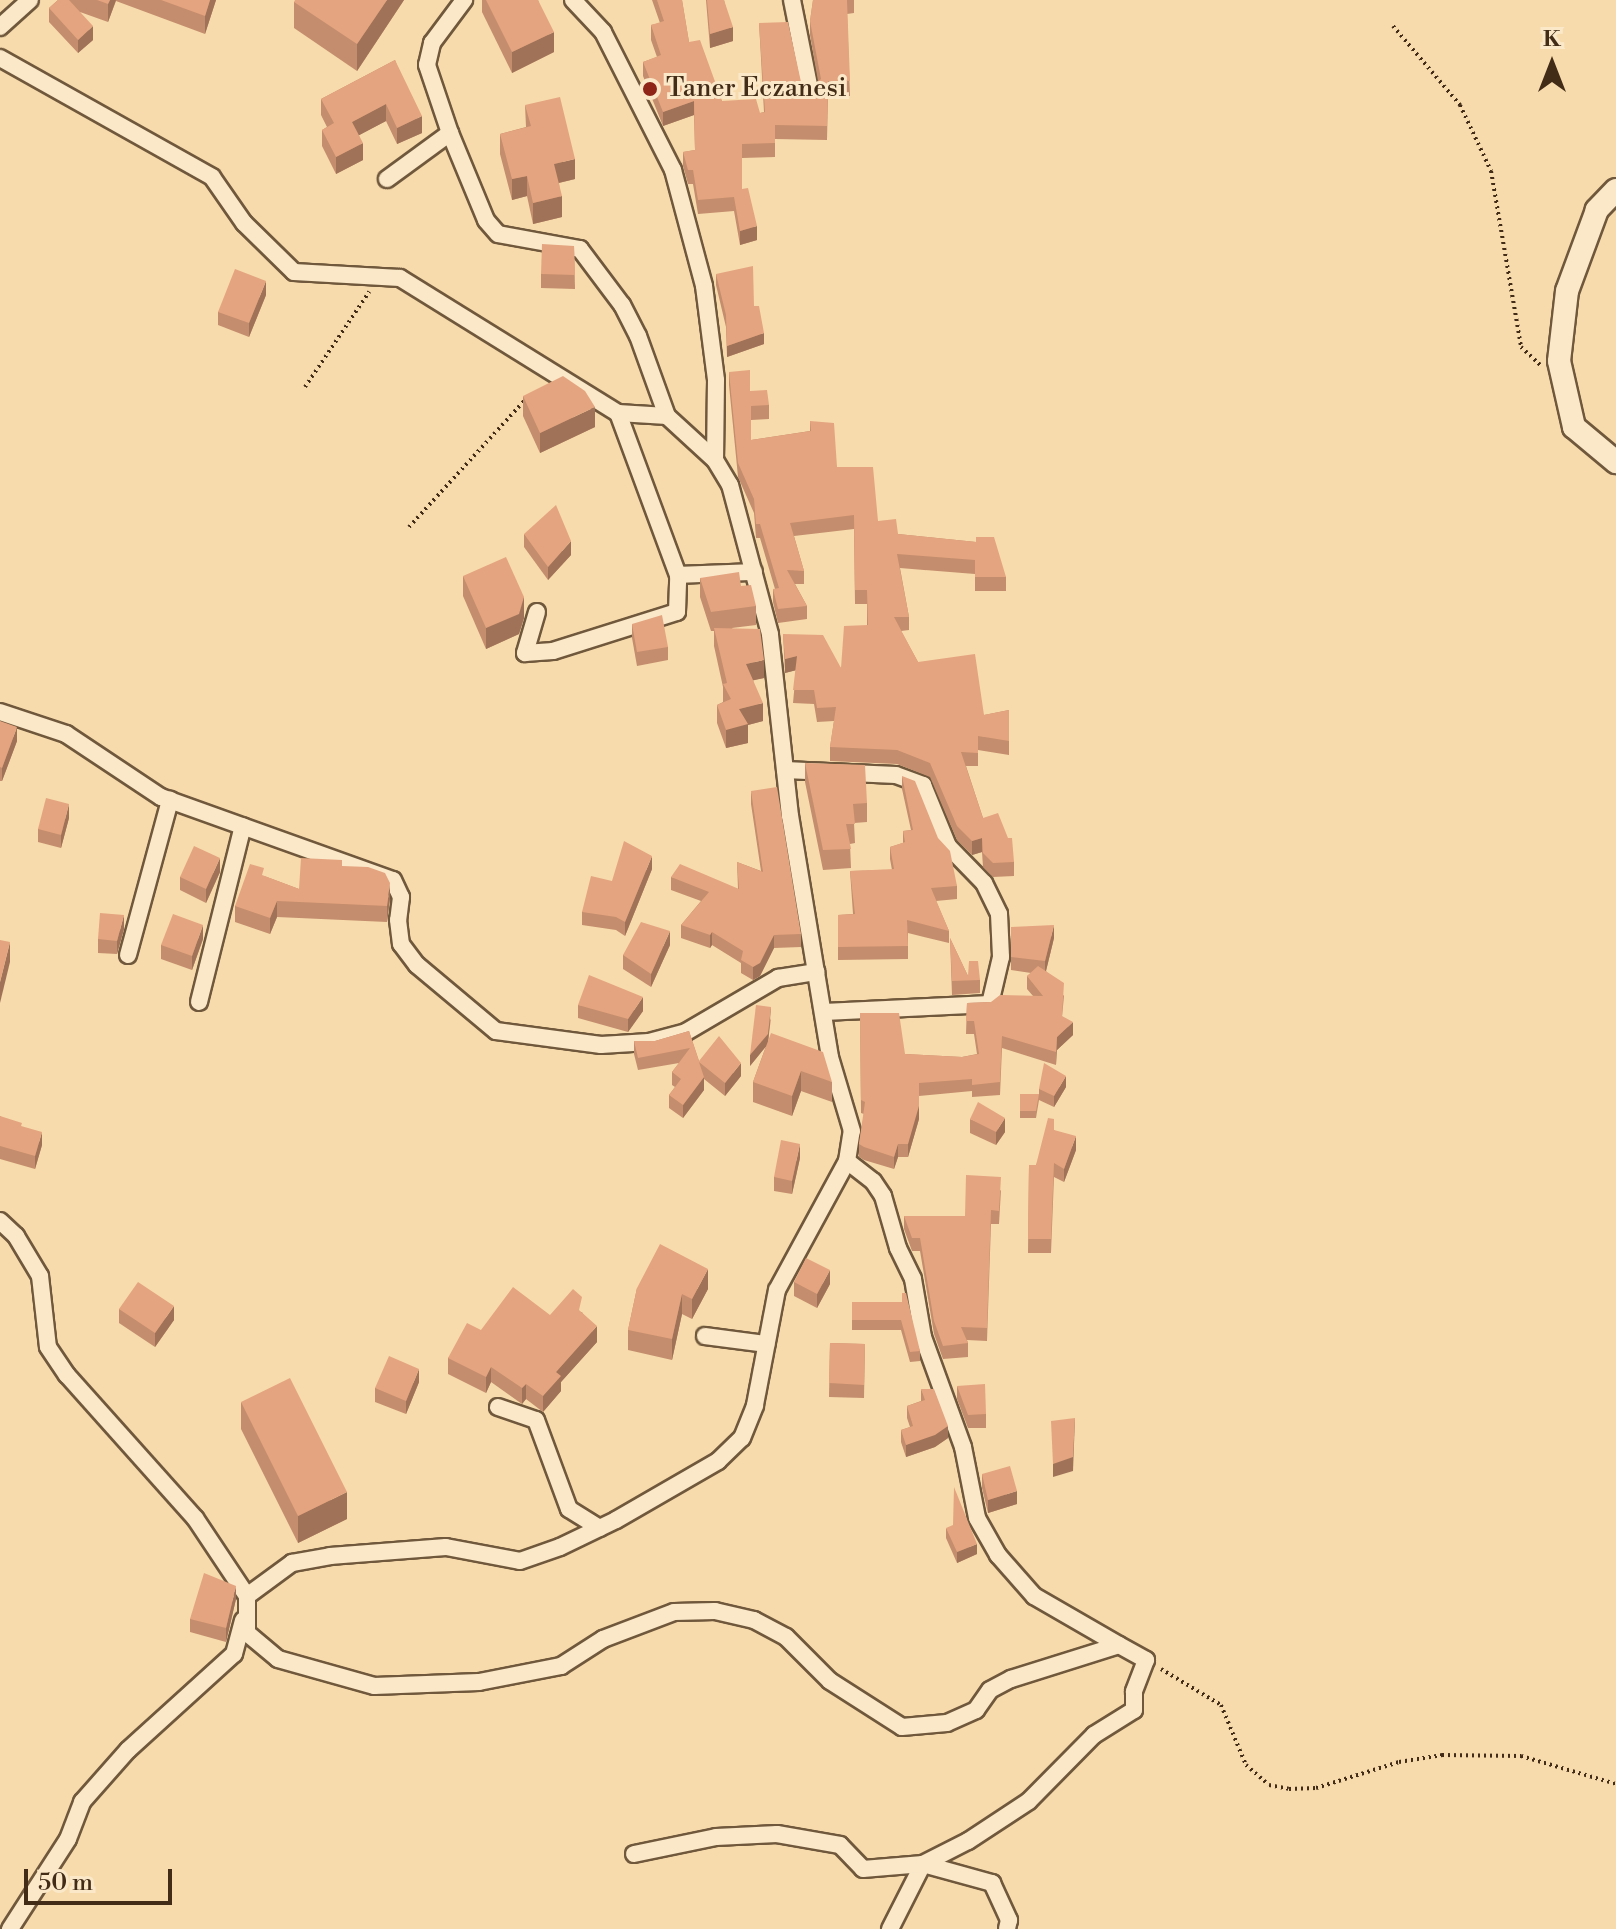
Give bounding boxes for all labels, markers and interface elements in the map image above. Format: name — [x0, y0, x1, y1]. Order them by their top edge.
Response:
north arrow — [1512, 24, 1592, 104]
text: K — [1543, 26, 1561, 53]
place label: Taner Eczanesi — [666, 73, 846, 105]
marker: Taner Eczanesi — [641, 80, 659, 98]
scale bar — [28, 1853, 176, 1903]
text: 50 m — [38, 1868, 93, 1898]

